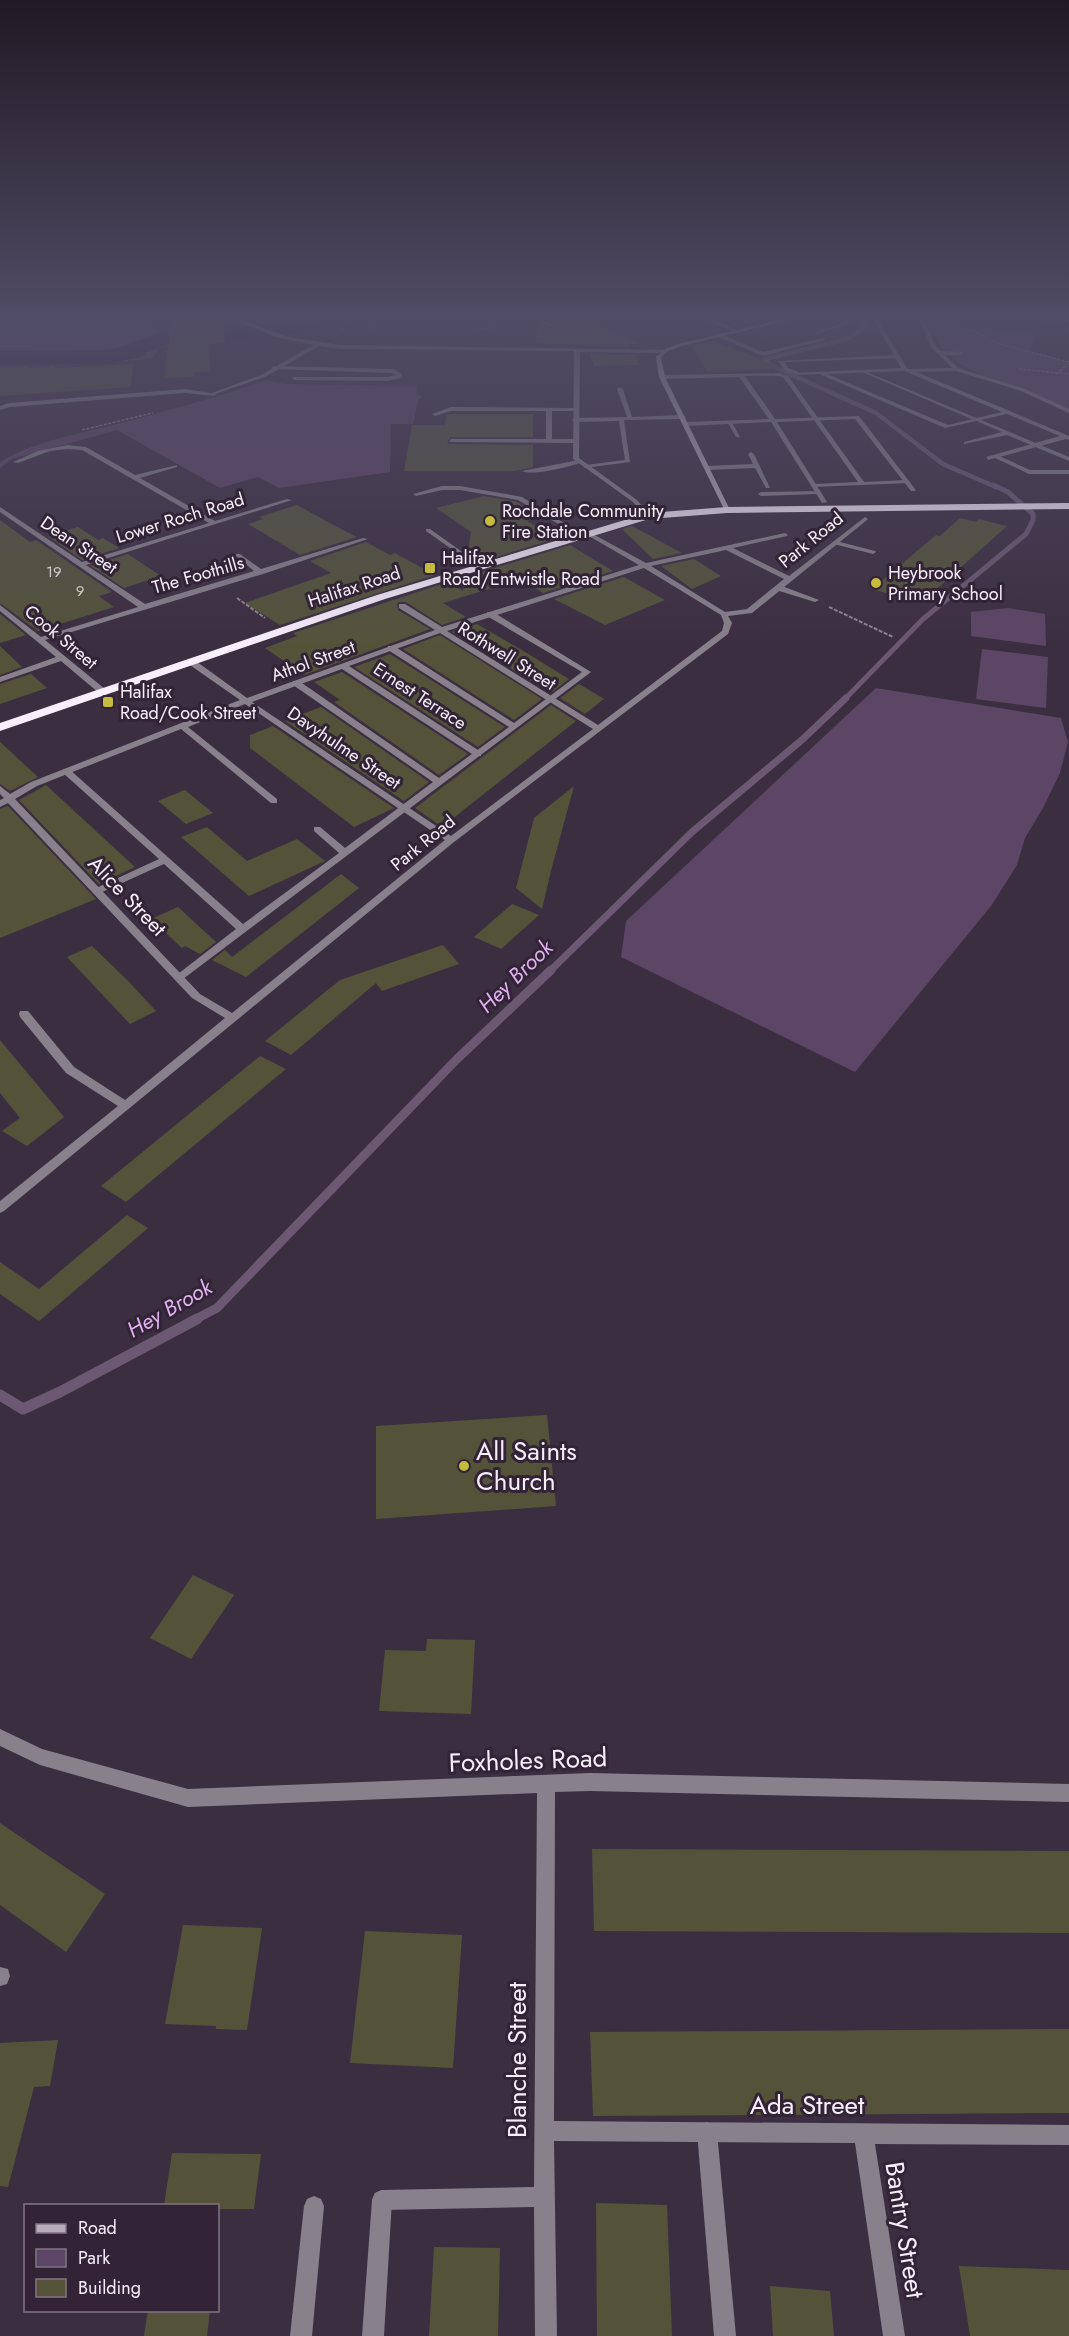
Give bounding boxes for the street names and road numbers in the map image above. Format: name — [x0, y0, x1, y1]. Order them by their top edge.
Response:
street label: Lower Roch Road — [113, 486, 247, 550]
street label: Park Road — [773, 506, 849, 574]
street label: Dean Street — [35, 510, 123, 581]
street label: The Foothills — [149, 549, 247, 601]
street label: Halifax Road — [304, 560, 404, 614]
street label: Cook Street — [19, 599, 104, 676]
street label: Rothwell Street — [453, 615, 562, 697]
street label: Athol Street — [267, 634, 359, 688]
street label: Ernest Terrace — [368, 656, 472, 736]
street label: Davyhulme Street — [282, 700, 406, 796]
street label: Park Road — [385, 809, 461, 877]
street label: Alice Street — [81, 849, 173, 943]
street label: Foxholes Road — [448, 1738, 608, 1782]
street label: Blanche Street — [498, 1981, 536, 2138]
street label: Ada Street — [750, 2086, 865, 2124]
street label: Bantry Street — [875, 2159, 935, 2302]

